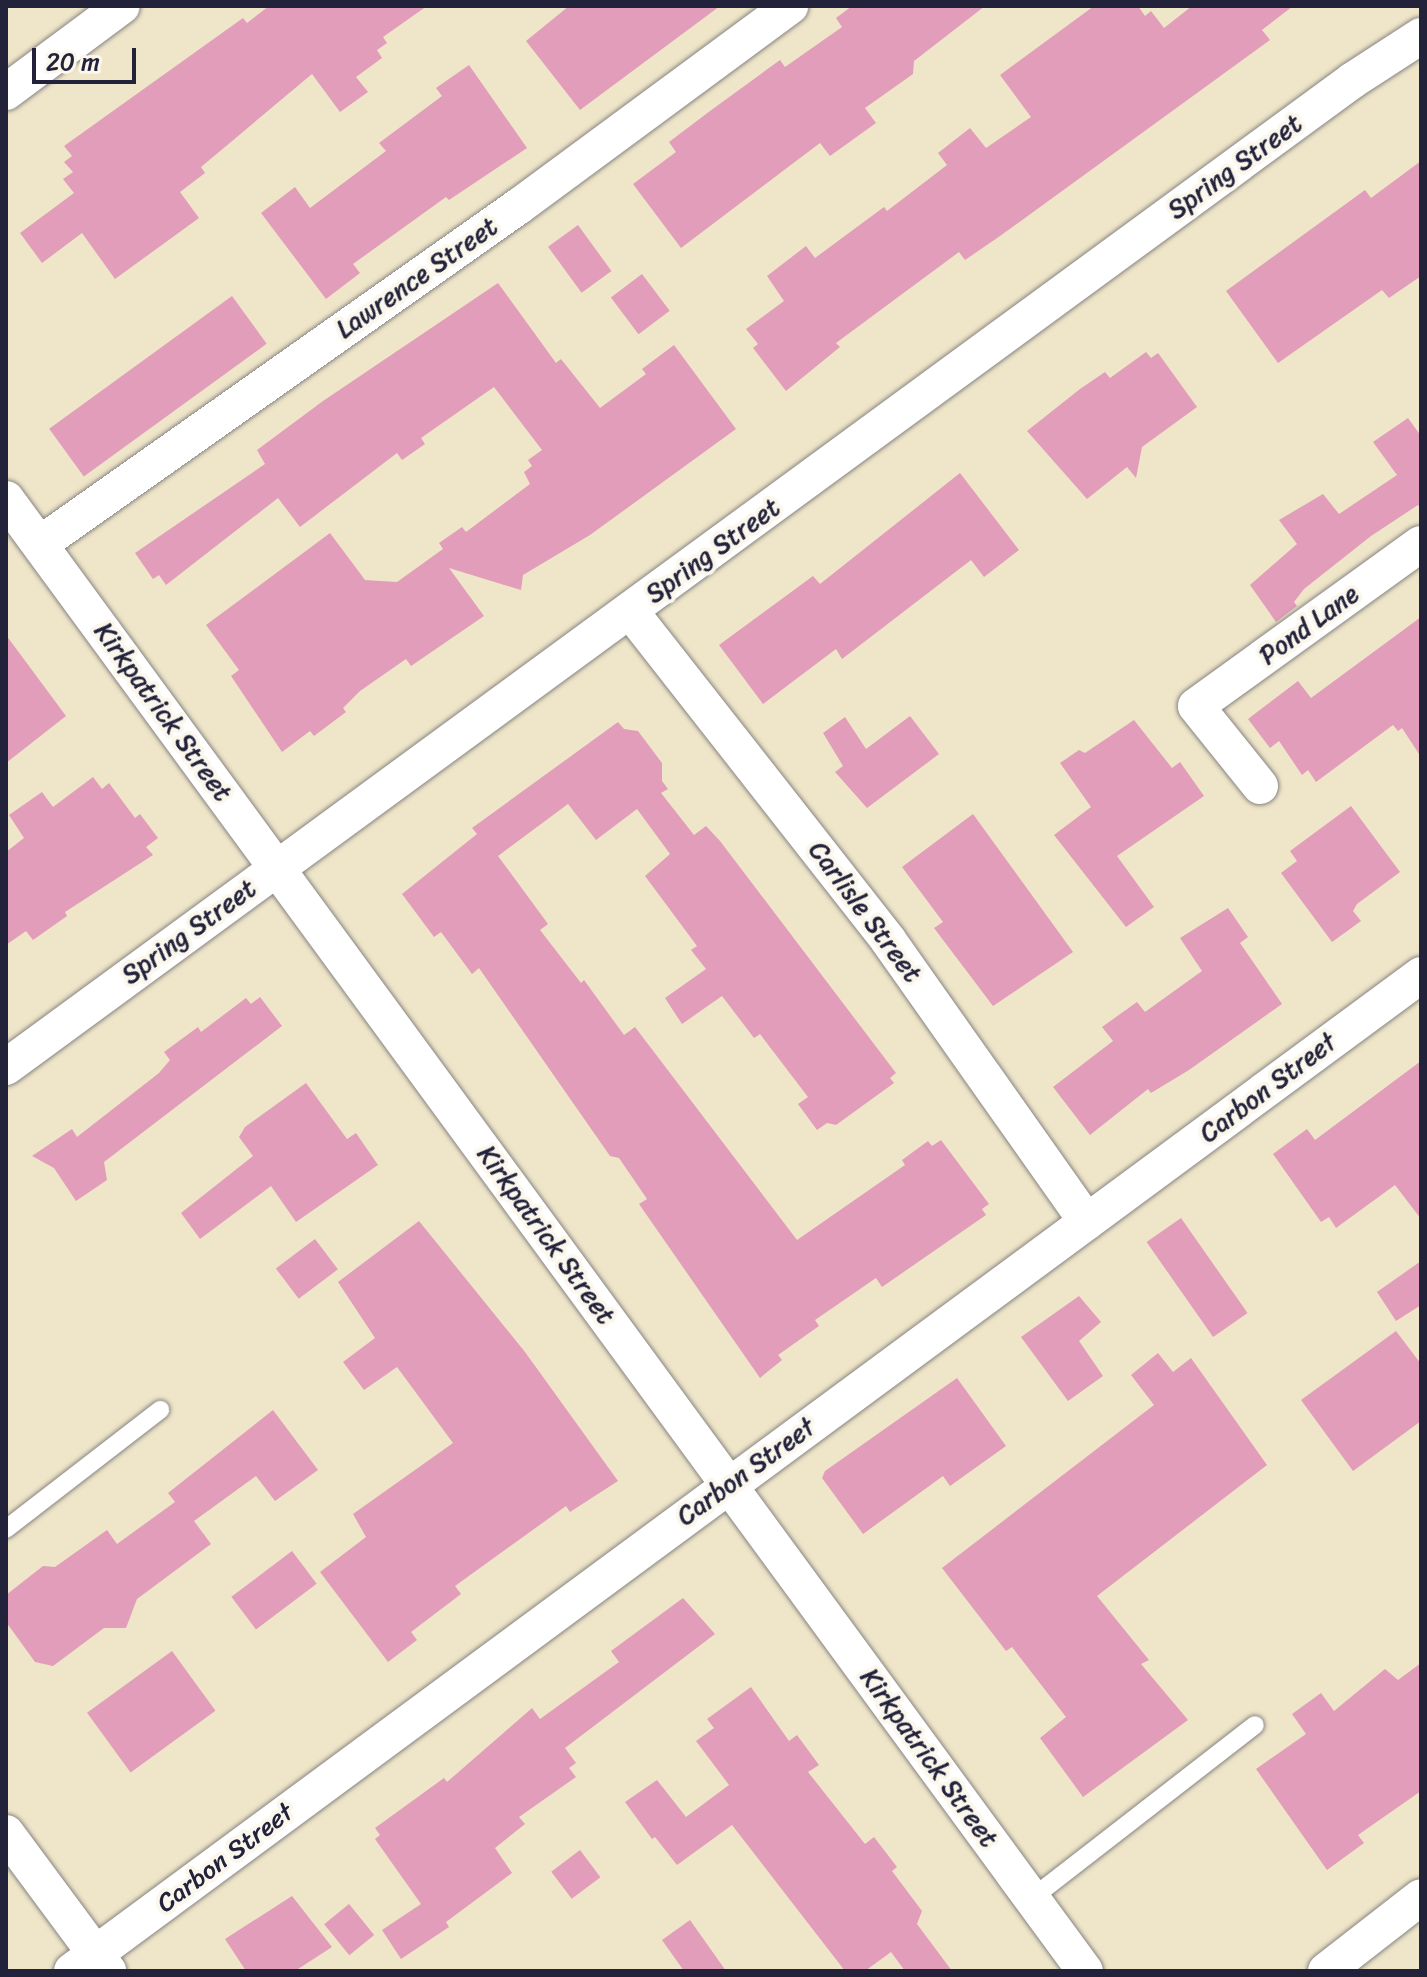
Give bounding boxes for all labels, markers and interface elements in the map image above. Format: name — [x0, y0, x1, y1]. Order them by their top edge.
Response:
scale bar — [36, 32, 140, 82]
text: 20 m — [46, 41, 100, 83]
street label: Spring Street — [1162, 108, 1308, 226]
street label: Lawrence Street — [331, 211, 503, 345]
street label: Spring Street — [640, 492, 786, 610]
street label: Pond Lane — [1253, 578, 1365, 672]
street label: Kirkpatrick Street — [88, 617, 238, 807]
street label: Carlisle Street — [802, 836, 928, 988]
street label: Spring Street — [116, 873, 262, 991]
street label: Carbon Street — [1193, 1026, 1343, 1150]
street label: Kirkpatrick Street — [471, 1140, 621, 1330]
street label: Carbon Street — [671, 1411, 821, 1533]
street label: Kirkpatrick Street — [854, 1663, 1004, 1853]
street label: Carbon Street — [150, 1796, 300, 1920]

